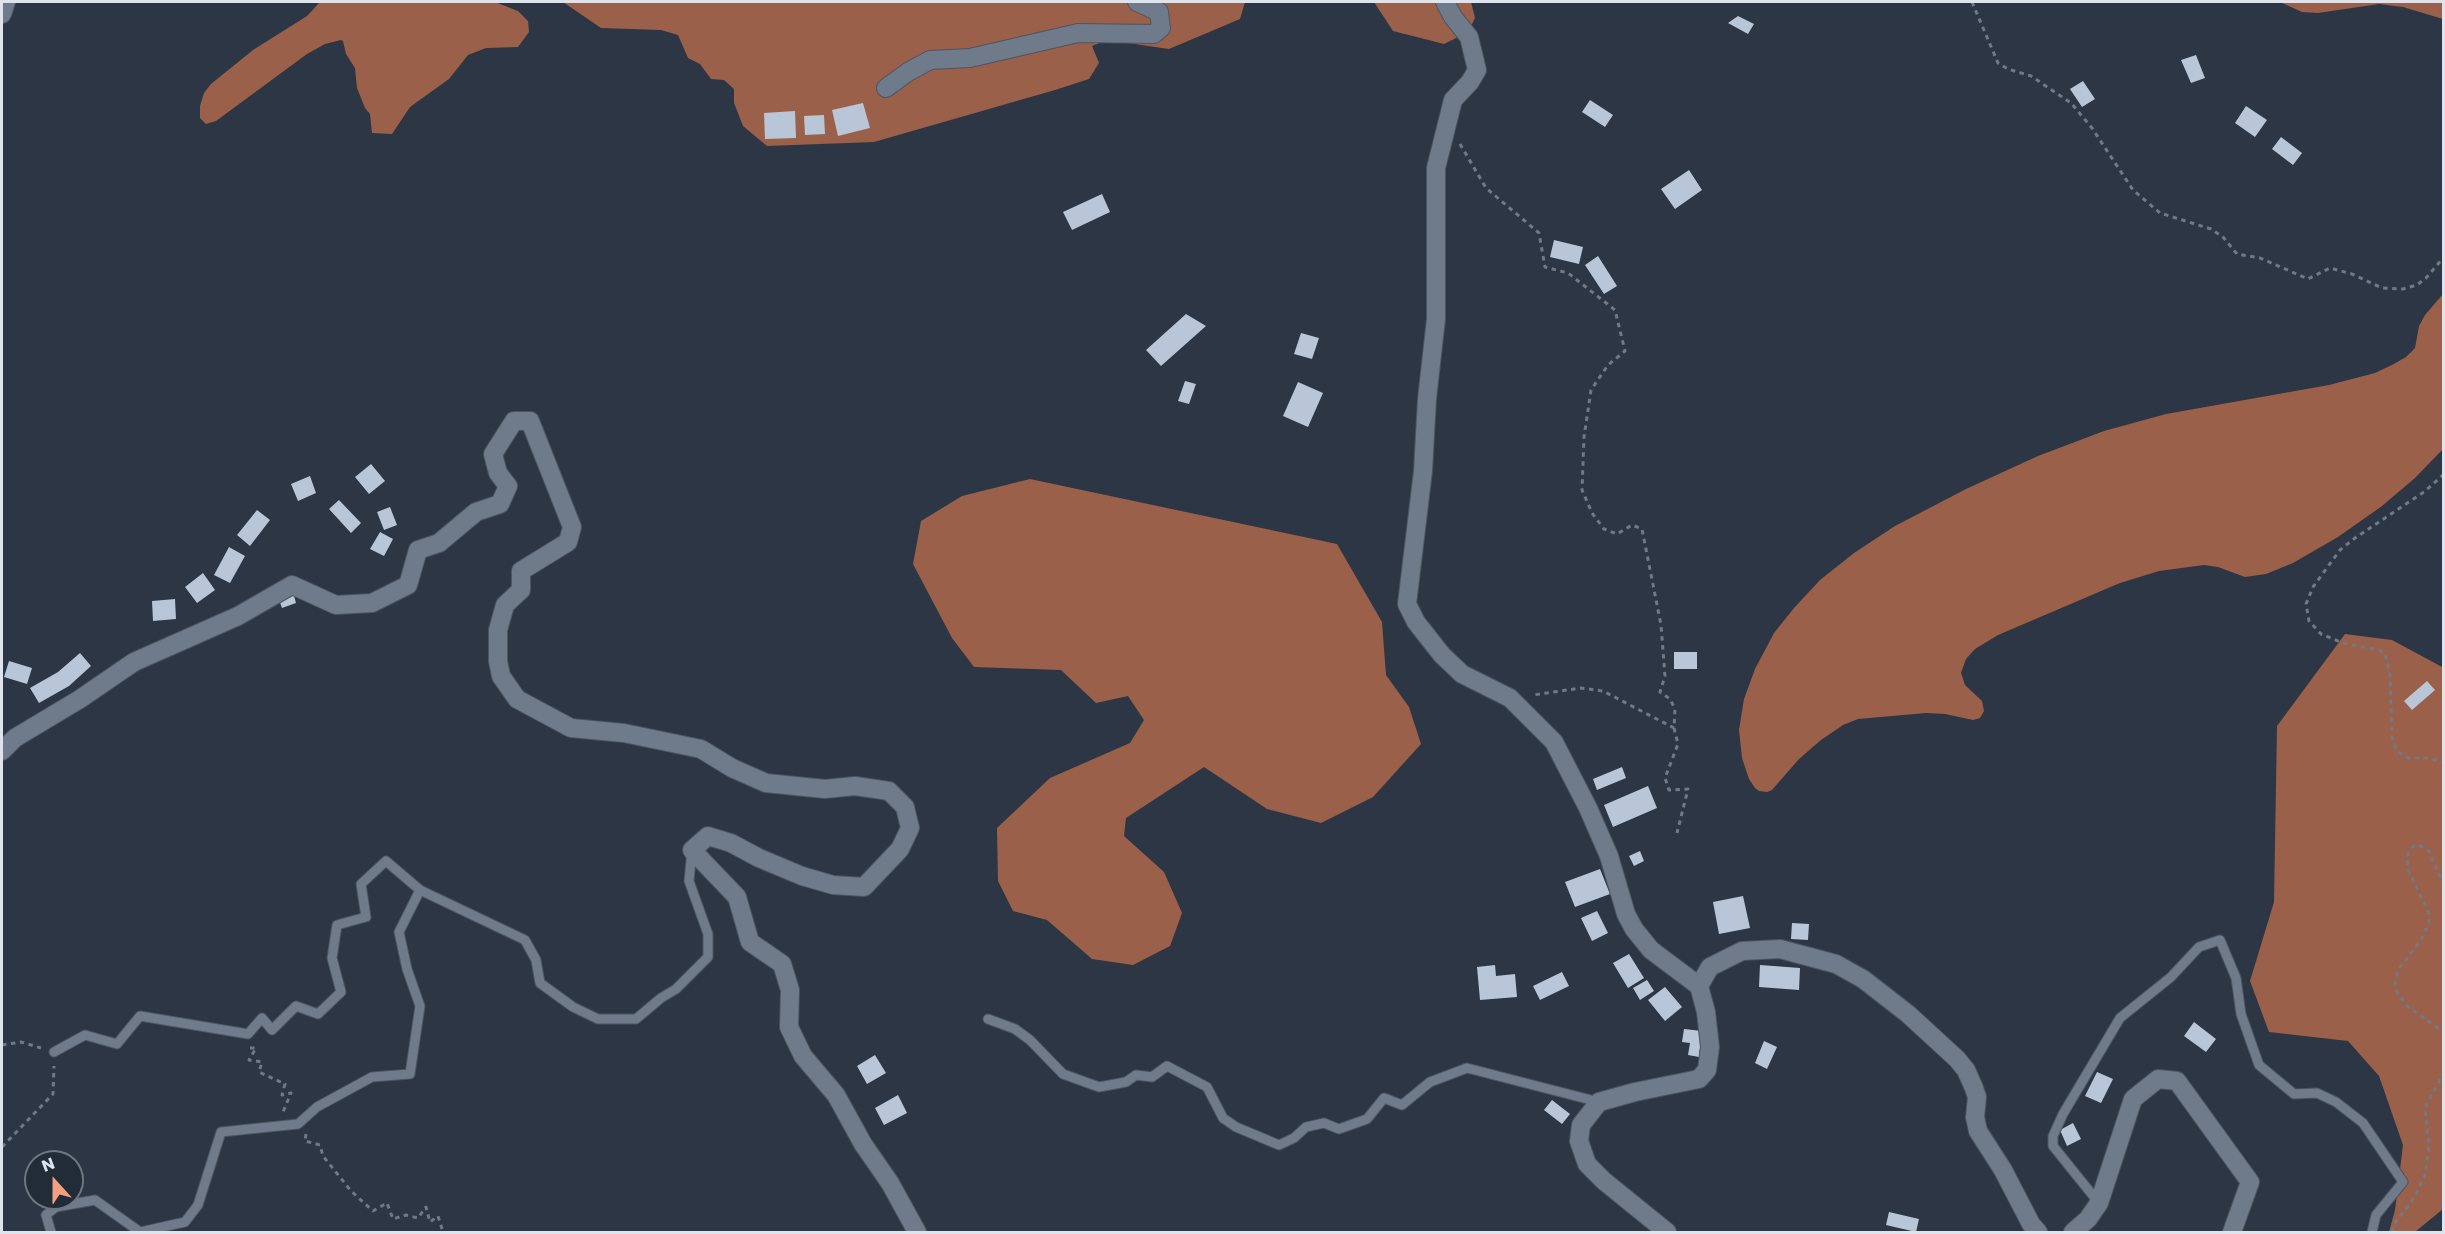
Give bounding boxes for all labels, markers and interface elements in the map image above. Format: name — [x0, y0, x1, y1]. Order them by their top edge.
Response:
north arrow — [24, 1150, 84, 1210]
text: N — [38, 1152, 58, 1177]

